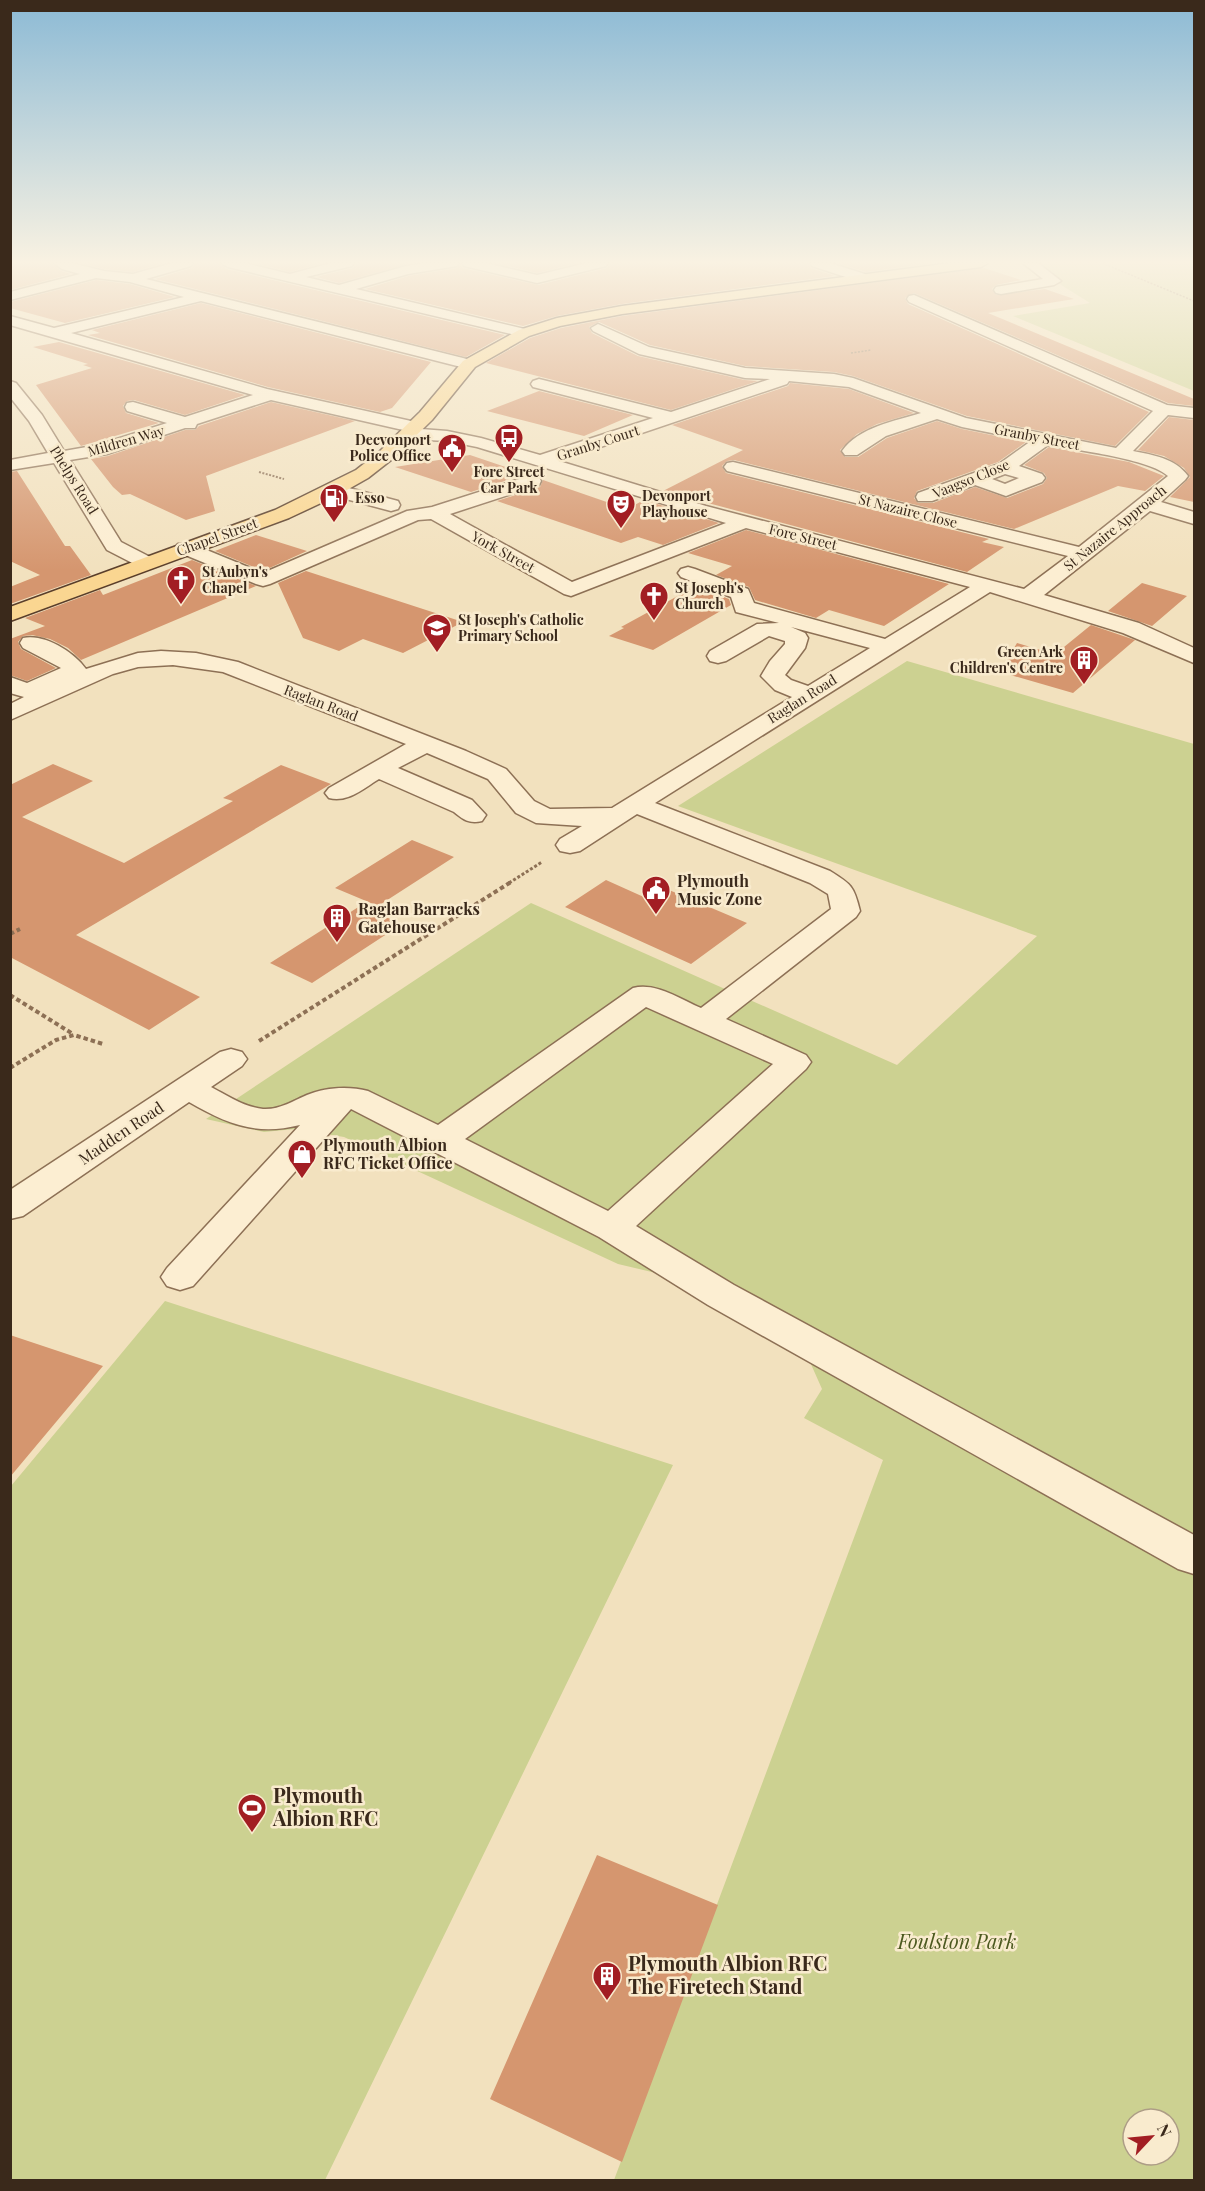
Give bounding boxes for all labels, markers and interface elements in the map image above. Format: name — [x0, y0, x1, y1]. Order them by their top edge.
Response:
street label: Granby Street — [993, 419, 1083, 454]
street label: Granby Court — [554, 420, 643, 465]
street label: Mildren Way — [85, 421, 166, 460]
bus stop icon: Fore Street Car Park — [493, 422, 525, 464]
place label: Decvonport Police Office — [350, 430, 431, 465]
public building icon: Decvonport Police Office — [436, 432, 468, 474]
street label: Phelps Road — [46, 442, 103, 517]
street label: Vaagso Close — [929, 455, 1012, 503]
place label: Fore Street Car Park — [474, 462, 545, 497]
street label: St Nazaire Approach — [1059, 480, 1171, 575]
fuel station icon: Esso — [318, 482, 350, 524]
place label: Devonport Playhouse — [642, 486, 711, 521]
place label: Esso — [355, 488, 385, 507]
theatre icon: Devonport Playhouse — [605, 488, 637, 530]
street label: St Nazaire Close — [857, 489, 959, 532]
street label: Chapel Street — [174, 513, 261, 560]
street label: Fore Street — [767, 519, 840, 554]
street label: York Street — [467, 526, 539, 577]
place label: St Aubyn's Chapel — [202, 562, 268, 597]
church icon: St Aubyn's Chapel — [165, 564, 197, 606]
place label: St Joseph's Church — [675, 578, 743, 613]
church icon: St Joseph's Church — [638, 580, 670, 622]
place label: St Joseph's Catholic Primary School — [458, 610, 584, 645]
school or university icon: St Joseph's Catholic Primary School — [421, 612, 453, 654]
place label: Green Ark Children's Centre — [950, 642, 1064, 677]
building icon: Green Ark Children's Centre — [1068, 644, 1100, 686]
street label: Raglan Road — [764, 670, 840, 727]
street label: Raglan Road — [281, 680, 361, 725]
place label: Plymouth Music Zone — [677, 870, 762, 909]
public building icon: Plymouth Music Zone — [640, 874, 672, 916]
place label: Raglan Barracks Gatehouse — [358, 898, 480, 937]
building icon: Raglan Barracks Gatehouse — [321, 902, 353, 944]
street label: Madden Road — [74, 1096, 167, 1169]
place label: Plymouth Albion RFC Ticket Office — [323, 1134, 453, 1173]
shop icon: Plymouth Albion RFC Ticket Office — [286, 1138, 318, 1180]
place label: Plymouth Albion RFC — [272, 1781, 378, 1831]
sports icon: Plymouth Albion RFC — [236, 1792, 268, 1834]
park label: Foulston Park — [897, 1927, 1016, 1954]
place label: Plymouth Albion RFC The Firetech Stand — [628, 1949, 827, 1999]
building icon: Plymouth Albion RFC The Firetech Stand — [591, 1960, 623, 2002]
north arrow — [1121, 2107, 1181, 2167]
text: N — [1153, 2120, 1177, 2140]

